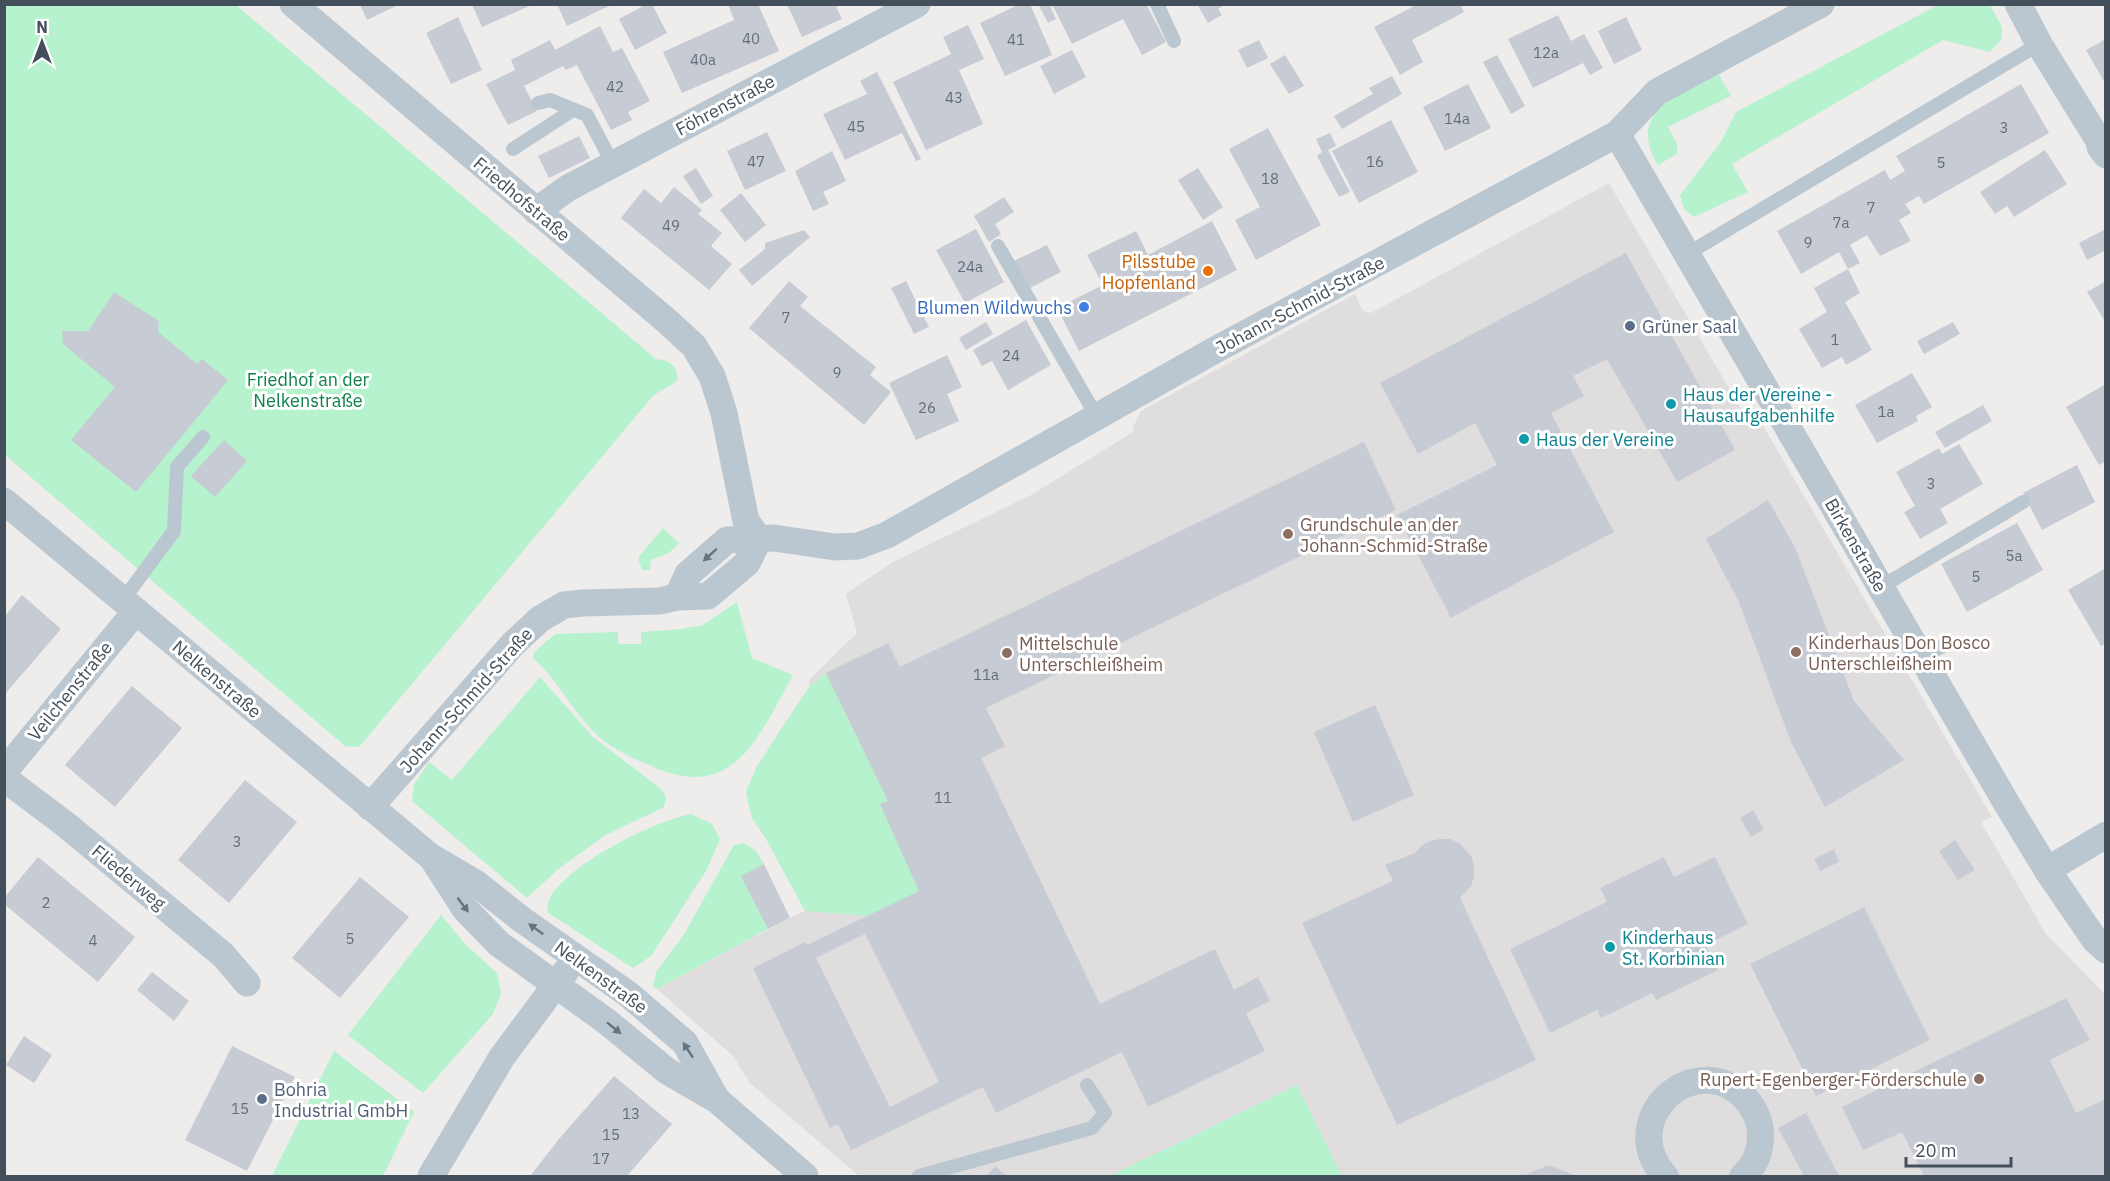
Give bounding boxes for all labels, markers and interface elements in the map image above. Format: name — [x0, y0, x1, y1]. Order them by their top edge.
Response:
north arrow — [12, 12, 72, 72]
text: N — [36, 17, 48, 37]
house number: 40 — [742, 29, 760, 48]
house number: 41 — [1007, 30, 1025, 49]
house number: 12a — [1533, 43, 1559, 62]
house number: 40a — [690, 50, 716, 69]
street label: Föhrenstraße — [671, 69, 779, 141]
house number: 42 — [606, 77, 624, 96]
house number: 43 — [945, 88, 963, 107]
house number: 14a — [1444, 109, 1470, 128]
house number: 45 — [847, 117, 865, 136]
house number: 3 — [1999, 118, 2009, 137]
street label: Friedhofstraße — [469, 152, 575, 246]
house number: 47 — [747, 152, 765, 171]
house number: 16 — [1366, 152, 1384, 171]
house number: 5 — [1936, 153, 1946, 172]
house number: 18 — [1261, 169, 1279, 188]
house number: 7 — [1866, 198, 1876, 217]
house number: 7a — [1832, 213, 1850, 232]
house number: 49 — [662, 216, 680, 235]
house number: 9 — [1803, 233, 1813, 252]
place label: Pilsstube Hopfenland — [1102, 250, 1196, 294]
street label: Johann-Schmid-Straße — [1212, 251, 1388, 359]
house number: 24a — [957, 257, 983, 276]
marker: Pilsstube Hopfenland — [1201, 264, 1215, 278]
place label: Blumen Wildwuchs — [917, 296, 1072, 319]
marker: Blumen Wildwuchs — [1077, 300, 1091, 314]
house number: 7 — [781, 308, 791, 327]
place label: Grüner Saal — [1642, 315, 1737, 338]
marker: Grüner Saal — [1623, 319, 1637, 333]
house number: 1 — [1830, 330, 1840, 349]
house number: 24 — [1002, 346, 1020, 365]
house number: 9 — [832, 363, 842, 382]
park label: Friedhof an der Nelkenstraße — [247, 368, 370, 412]
place label: Haus der Vereine - Hausaufgabenhilfe — [1683, 383, 1835, 427]
marker: Haus der Vereine - Hausaufgabenhilfe — [1664, 397, 1678, 411]
house number: 26 — [918, 398, 936, 417]
house number: 1a — [1877, 402, 1895, 421]
place label: Haus der Vereine — [1536, 428, 1674, 451]
marker: Haus der Vereine — [1517, 432, 1531, 446]
house number: 3 — [1926, 474, 1936, 493]
street label: Birkenstraße — [1820, 494, 1892, 596]
place label: Grundschule an der Johann-Schmid-Straße — [1300, 513, 1488, 557]
marker: Grundschule an der Johann-Schmid-Straße — [1281, 527, 1295, 541]
house number: 5a — [2005, 546, 2023, 565]
one-way arrow — [703, 548, 718, 561]
house number: 5 — [1971, 567, 1981, 586]
street label: Johann-Schmid-Straße — [395, 622, 537, 778]
place label: Kinderhaus Don Bosco Unterschleißheim — [1808, 631, 1990, 675]
place label: Mittelschule Unterschleißheim — [1019, 632, 1163, 676]
street label: Nelkenstraße — [168, 635, 266, 723]
street label: Veilchenstraße — [23, 636, 117, 745]
marker: Kinderhaus Don Bosco Unterschleißheim — [1789, 645, 1803, 659]
marker: Mittelschule Unterschleißheim — [1000, 646, 1014, 660]
house number: 11a — [973, 665, 999, 684]
house number: 11 — [934, 788, 952, 807]
house number: 3 — [232, 832, 242, 851]
street label: Fliederweg — [87, 839, 171, 915]
house number: 2 — [41, 893, 51, 912]
one-way arrow — [457, 898, 469, 913]
one-way arrow — [528, 923, 544, 935]
place label: Kinderhaus St. Korbinian — [1622, 926, 1725, 970]
house number: 5 — [345, 929, 355, 948]
house number: 4 — [88, 931, 98, 950]
street label: Nelkenstraße — [550, 936, 652, 1018]
marker: Kinderhaus St. Korbinian — [1603, 940, 1617, 954]
one-way arrow — [606, 1021, 622, 1034]
one-way arrow — [682, 1041, 693, 1058]
place label: Rupert-Egenberger-Förderschule — [1700, 1068, 1967, 1091]
marker: Rupert-Egenberger-Förderschule — [1972, 1072, 1986, 1086]
place label: Bohria Industrial GmbH — [274, 1078, 408, 1122]
marker: Bohria Industrial GmbH — [255, 1092, 269, 1106]
house number: 15 — [231, 1099, 249, 1118]
house number: 13 — [622, 1104, 640, 1123]
house number: 15 — [602, 1125, 620, 1144]
scale bar — [1906, 1130, 2011, 1168]
text: 20 m — [1915, 1139, 1957, 1162]
house number: 17 — [592, 1149, 610, 1168]

